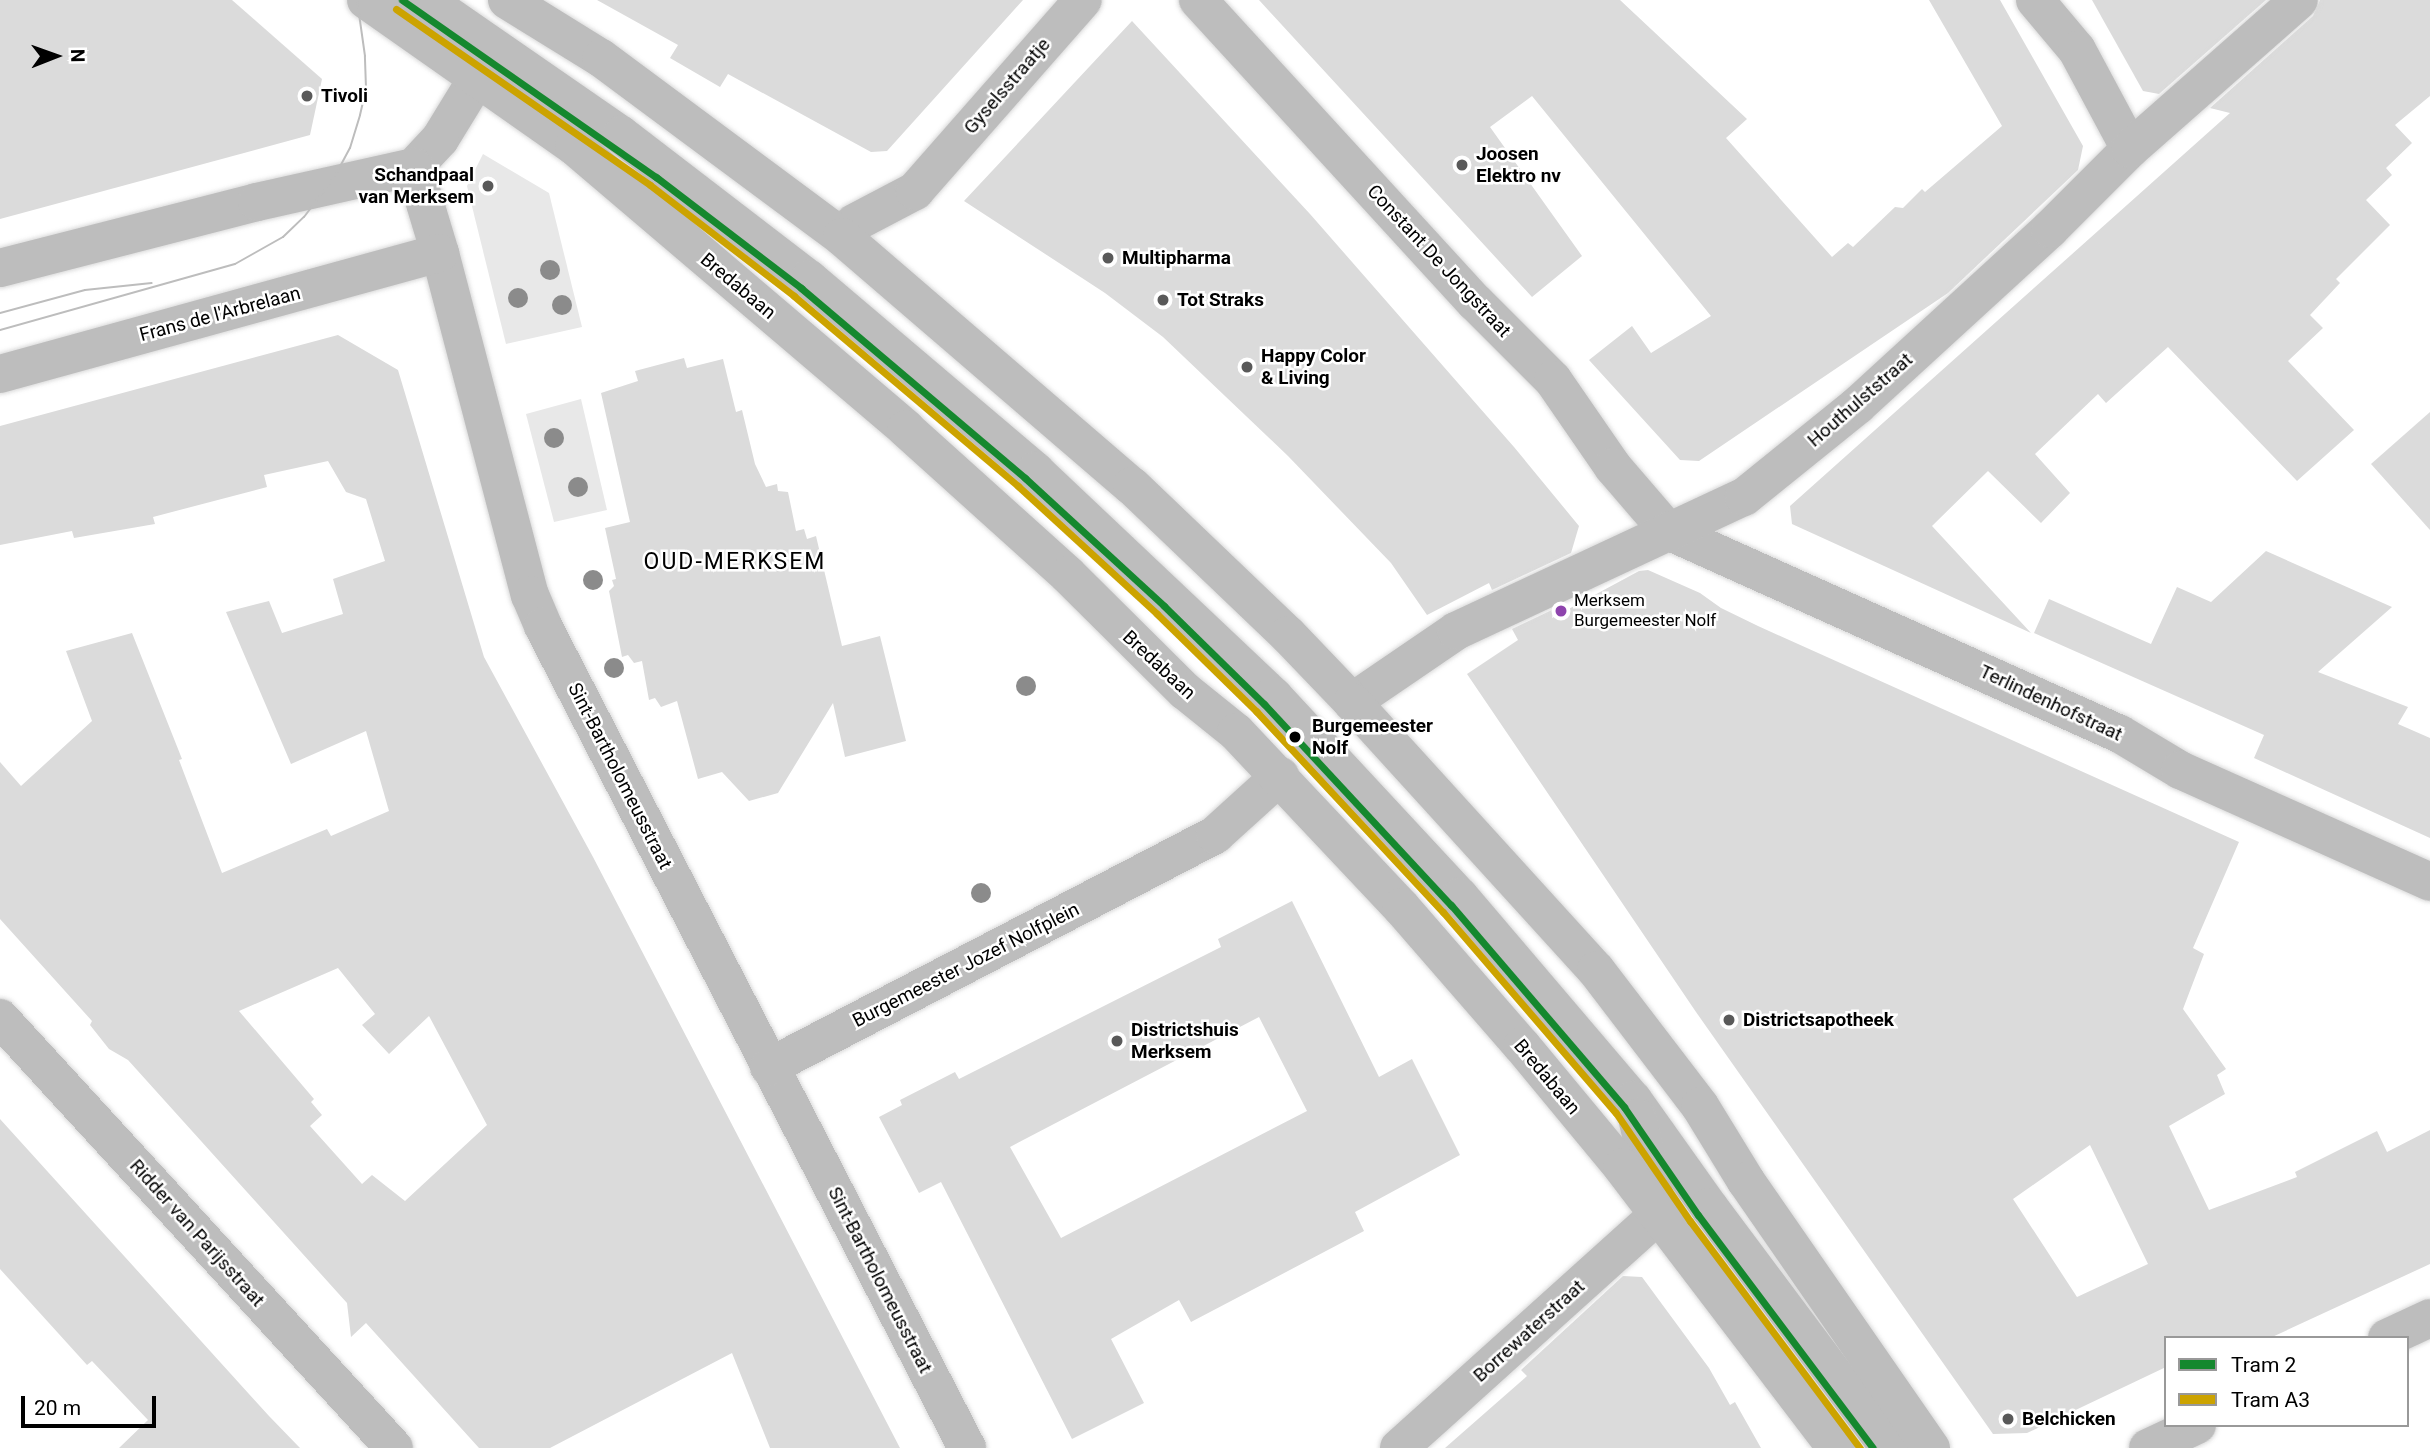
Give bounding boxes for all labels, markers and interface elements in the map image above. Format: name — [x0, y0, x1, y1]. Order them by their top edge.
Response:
north arrow — [21, 21, 91, 91]
street label: Gyselsstraatje — [959, 33, 1055, 139]
text: N — [66, 49, 89, 63]
place label: Tivoli — [321, 85, 368, 107]
marker: Tivoli — [299, 88, 315, 104]
place label: Joosen Elektro nv — [1476, 143, 1561, 187]
marker: Joosen Elektro nv — [1454, 157, 1470, 173]
place label: Schandpaal van Merksem — [358, 164, 474, 208]
marker: Schandpaal van Merksem — [480, 178, 496, 194]
street label: Constant De Jongstraat — [1362, 180, 1516, 342]
place label: Multipharma — [1122, 247, 1231, 269]
street label: Bredabaan — [696, 248, 780, 324]
marker: Multipharma — [1100, 250, 1116, 266]
street label: Frans de l'Arbrelaan — [137, 282, 303, 346]
place label: Tot Straks — [1177, 289, 1264, 311]
marker: Tot Straks — [1155, 292, 1171, 308]
place label: Happy Color & Living — [1261, 345, 1366, 389]
street label: Houthulststraat — [1803, 348, 1917, 452]
marker: Happy Color & Living — [1239, 359, 1255, 375]
district label: OUD-MERKSEM — [645, 548, 825, 576]
place label: Merksem Burgemeester Nolf — [1574, 591, 1716, 631]
marker: Merksem Burgemeester Nolf — [1554, 604, 1568, 618]
street label: Bredabaan — [1118, 626, 1200, 704]
street label: Terlindenhofstraat — [1976, 660, 2126, 746]
street label: Sint-Bartholomeusstraat — [563, 679, 677, 873]
place label: Burgemeester Nolf — [1312, 715, 1433, 759]
marker: Burgemeester Nolf — [1284, 726, 1306, 748]
street label: Burgemeester Jozef Nolfplein — [849, 898, 1083, 1032]
place label: Districtsapotheek — [1743, 1009, 1894, 1031]
marker: Districtsapotheek — [1721, 1012, 1737, 1028]
place label: Districtshuis Merksem — [1131, 1019, 1239, 1063]
marker: Districtshuis Merksem — [1109, 1033, 1125, 1049]
street label: Bredabaan — [1509, 1035, 1585, 1119]
street label: Ridder van Parijsstraat — [125, 1155, 269, 1311]
street label: Sint-Bartholomeusstraat — [823, 1183, 937, 1377]
street label: Borrewaterstraat — [1469, 1275, 1589, 1387]
legend — [2164, 1336, 2409, 1427]
text: Tram 2 — [2231, 1353, 2296, 1377]
scale bar — [24, 1382, 159, 1426]
text: Tram A3 — [2231, 1388, 2310, 1412]
text: 20 m — [34, 1396, 81, 1420]
place label: Belchicken — [2022, 1408, 2116, 1430]
marker: Belchicken — [2000, 1411, 2016, 1427]

